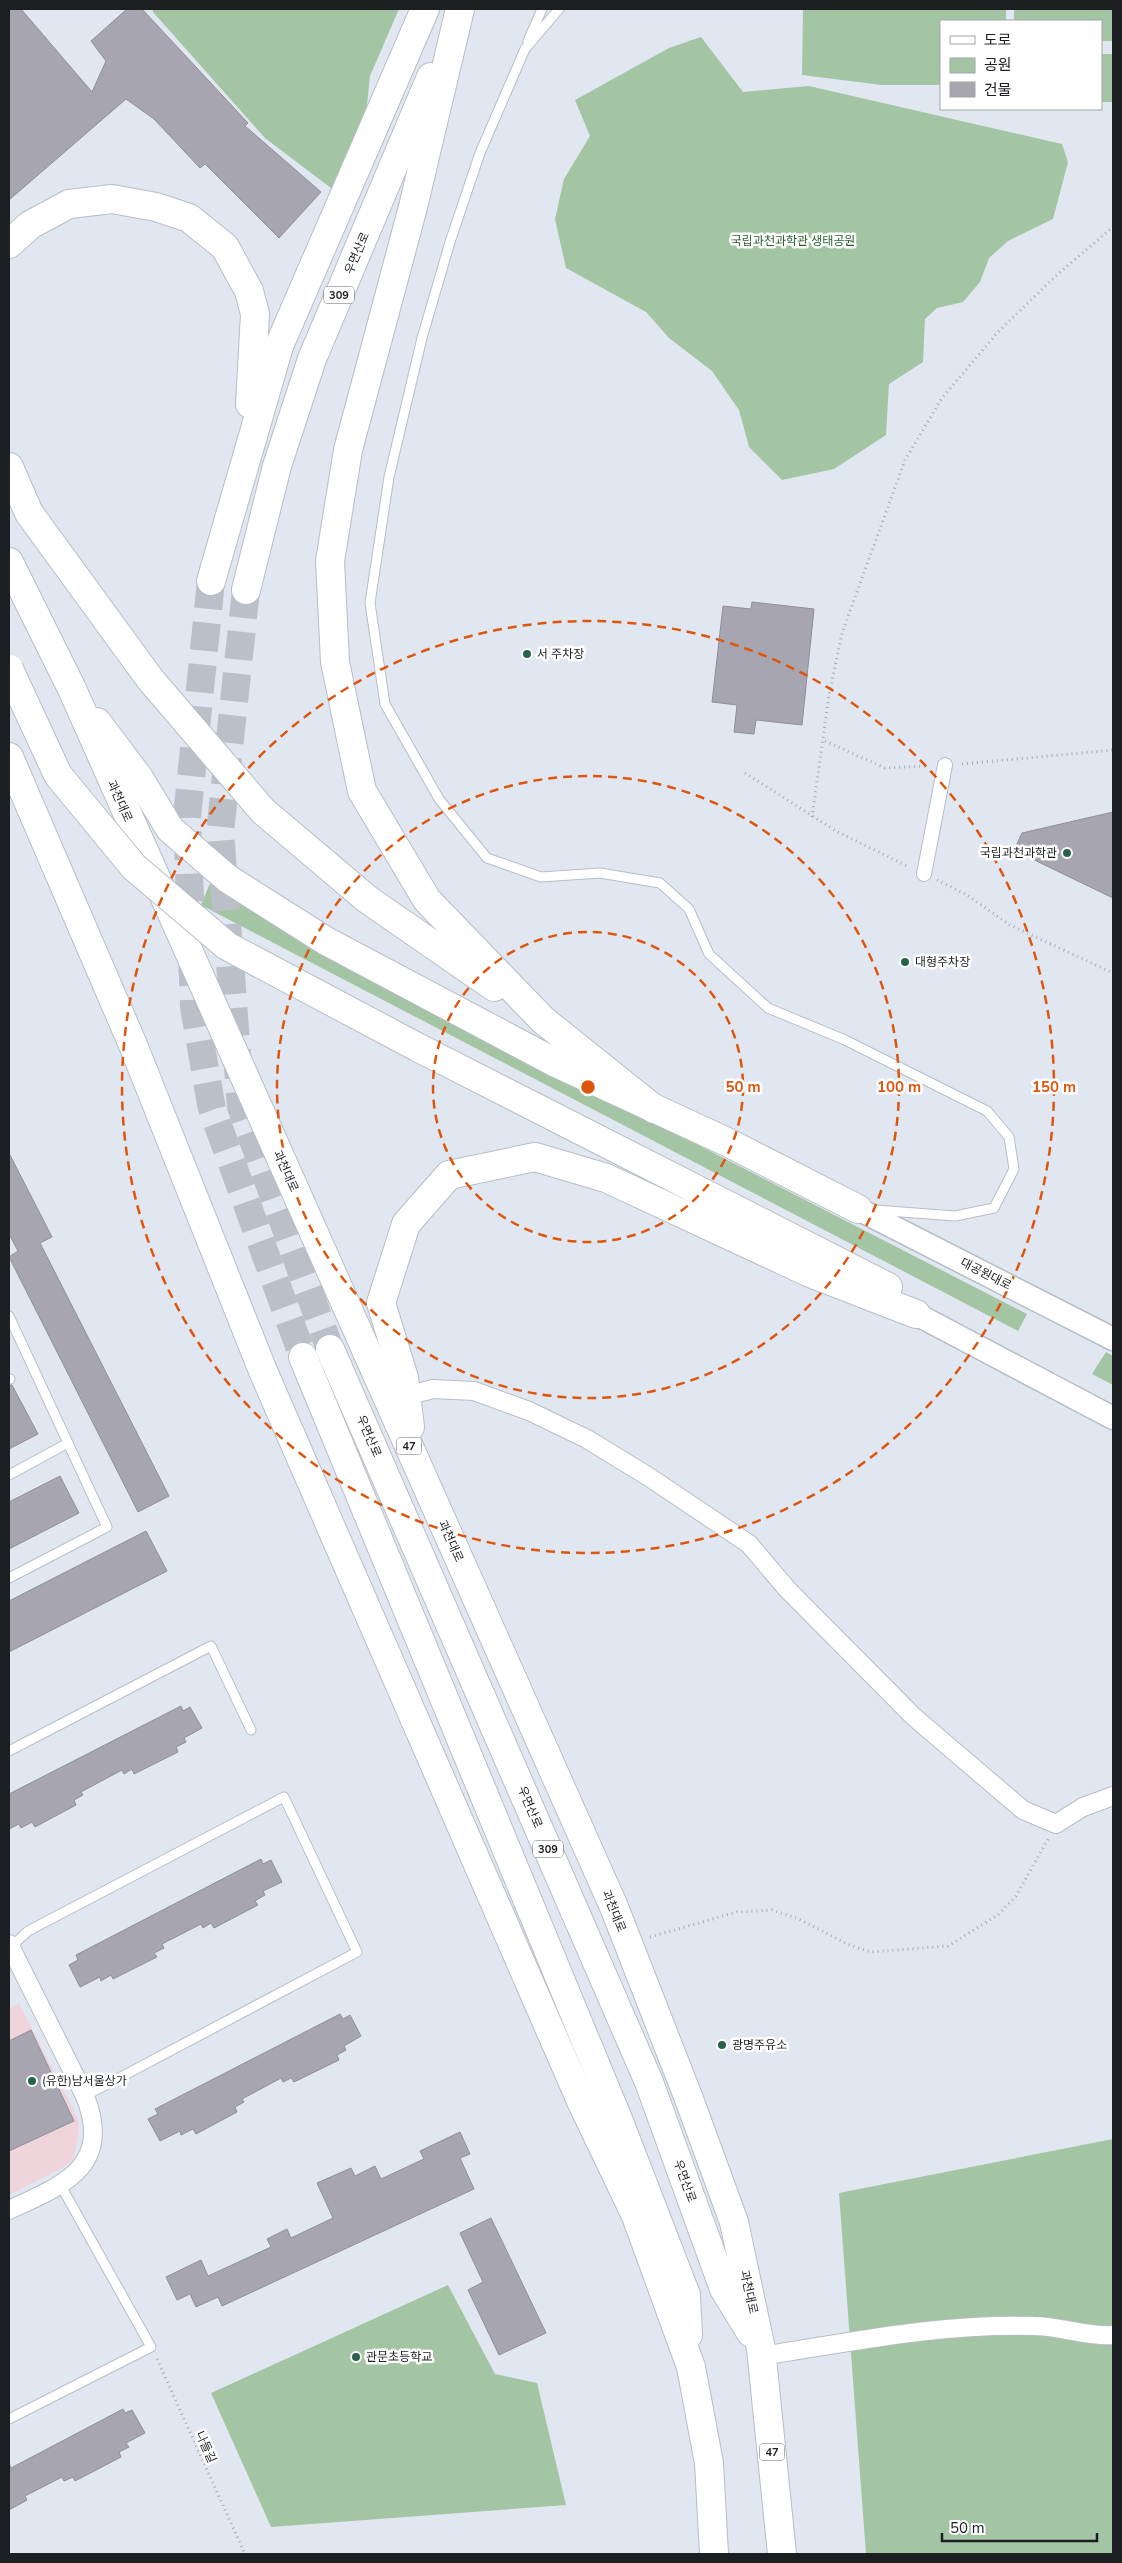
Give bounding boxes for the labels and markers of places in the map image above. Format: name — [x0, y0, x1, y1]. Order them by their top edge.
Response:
place label: 서 주차장 — [537, 646, 584, 662]
marker: 서 주차장 — [521, 648, 533, 660]
place label: 국립과천과학관 — [980, 845, 1057, 861]
marker: 국립과천과학관 — [1061, 847, 1073, 859]
place label: 대형주차장 — [915, 954, 970, 970]
marker: 대형주차장 — [899, 956, 911, 968]
centre of rings — [579, 1078, 597, 1096]
place label: 광명주유소 — [732, 2037, 787, 2053]
marker: 광명주유소 — [716, 2039, 728, 2051]
place label: (유한)남서울상가 — [42, 2073, 127, 2089]
marker: (유한)남서울상가 — [26, 2075, 38, 2087]
place label: 관문초등학교 — [366, 2349, 432, 2365]
marker: 관문초등학교 — [350, 2351, 362, 2363]

